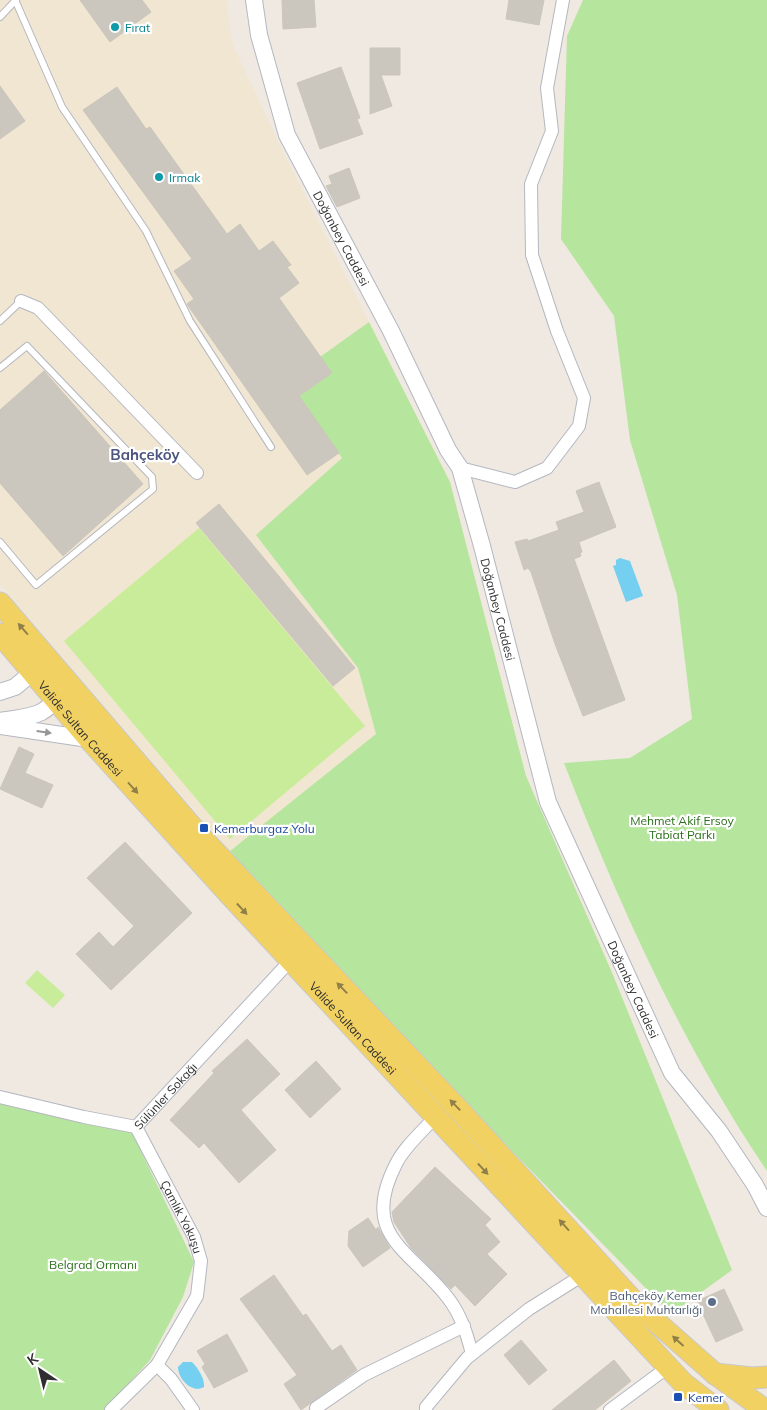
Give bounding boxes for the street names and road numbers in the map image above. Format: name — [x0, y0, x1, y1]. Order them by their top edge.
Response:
street label: Doğanbey Caddesi — [310, 188, 373, 288]
street label: Doğanbey Caddesi — [478, 556, 519, 662]
street label: Valide Sultan Caddesi — [35, 677, 126, 779]
street label: Doğanbey Caddesi — [605, 938, 662, 1040]
street label: Valide Sultan Caddesi — [306, 978, 400, 1077]
street label: Sülünler Sokağı — [130, 1059, 200, 1132]
street label: Çamlık Yokuşu — [158, 1177, 206, 1255]

